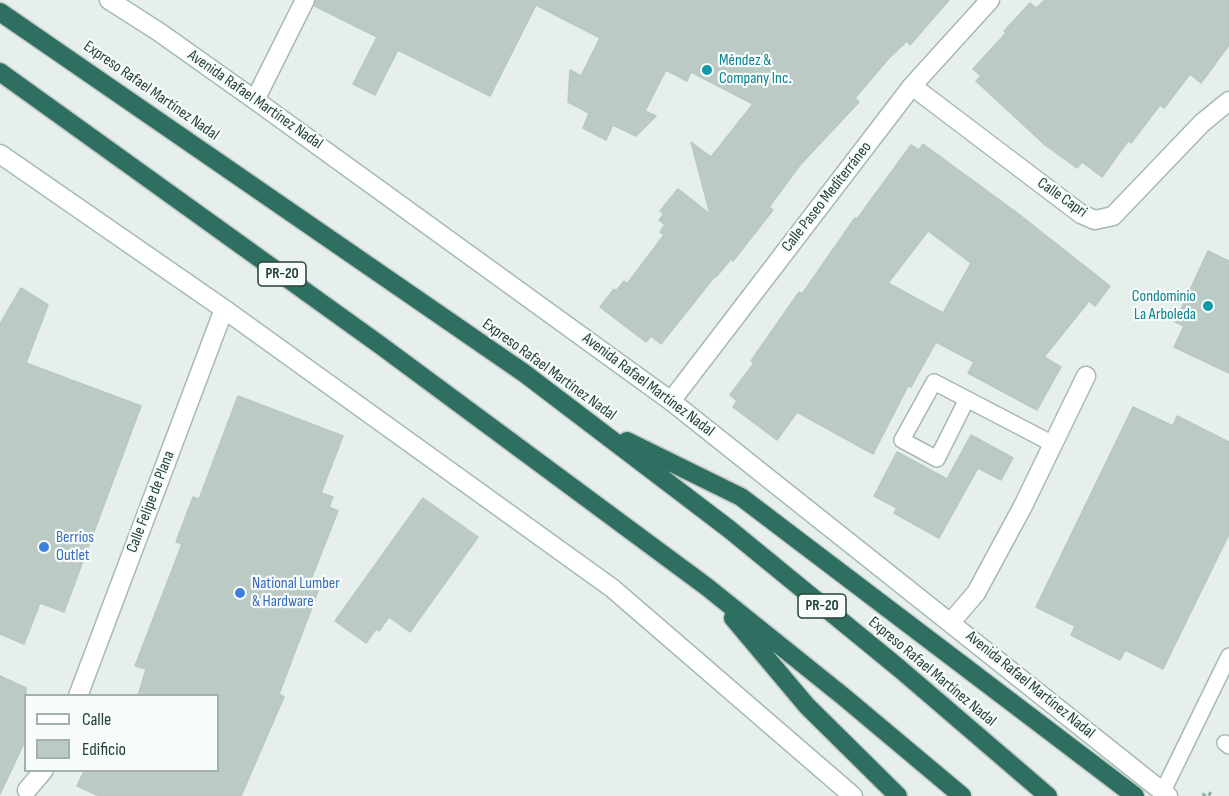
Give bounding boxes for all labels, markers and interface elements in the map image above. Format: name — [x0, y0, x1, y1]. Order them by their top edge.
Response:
street label: Expreso Rafael Martínez Nadal — [80, 37, 222, 145]
street label: Avenida Rafael Martínez Nadal — [184, 46, 326, 154]
place label: Méndez & Company Inc. — [719, 51, 792, 89]
marker: Méndez & Company Inc. — [700, 63, 714, 77]
street label: Calle Paseo Mediterráneo — [778, 138, 876, 256]
street label: Calle Capri — [1033, 174, 1091, 222]
road number: PR-20 — [258, 262, 306, 286]
place label: Condominio La Arboleda — [1132, 287, 1196, 325]
marker: Condominio La Arboleda — [1201, 299, 1215, 313]
street label: Expreso Rafael Martínez Nadal — [478, 315, 620, 425]
street label: Avenida Rafael Martínez Nadal — [578, 329, 718, 441]
street label: Calle Felipe de Plana — [123, 448, 179, 556]
place label: Berríos Outlet — [56, 528, 94, 566]
marker: Berríos Outlet — [37, 540, 51, 554]
place label: National Lumber & Hardware — [252, 574, 340, 612]
marker: National Lumber & Hardware — [233, 586, 247, 600]
road number: PR-20 — [798, 594, 846, 618]
street label: Expreso Rafael Martínez Nadal — [864, 613, 1000, 731]
street label: Avenida Rafael Martínez Nadal — [962, 627, 1098, 743]
legend — [24, 694, 219, 772]
text: Calle — [82, 709, 111, 730]
text: Edificio — [82, 739, 126, 760]

